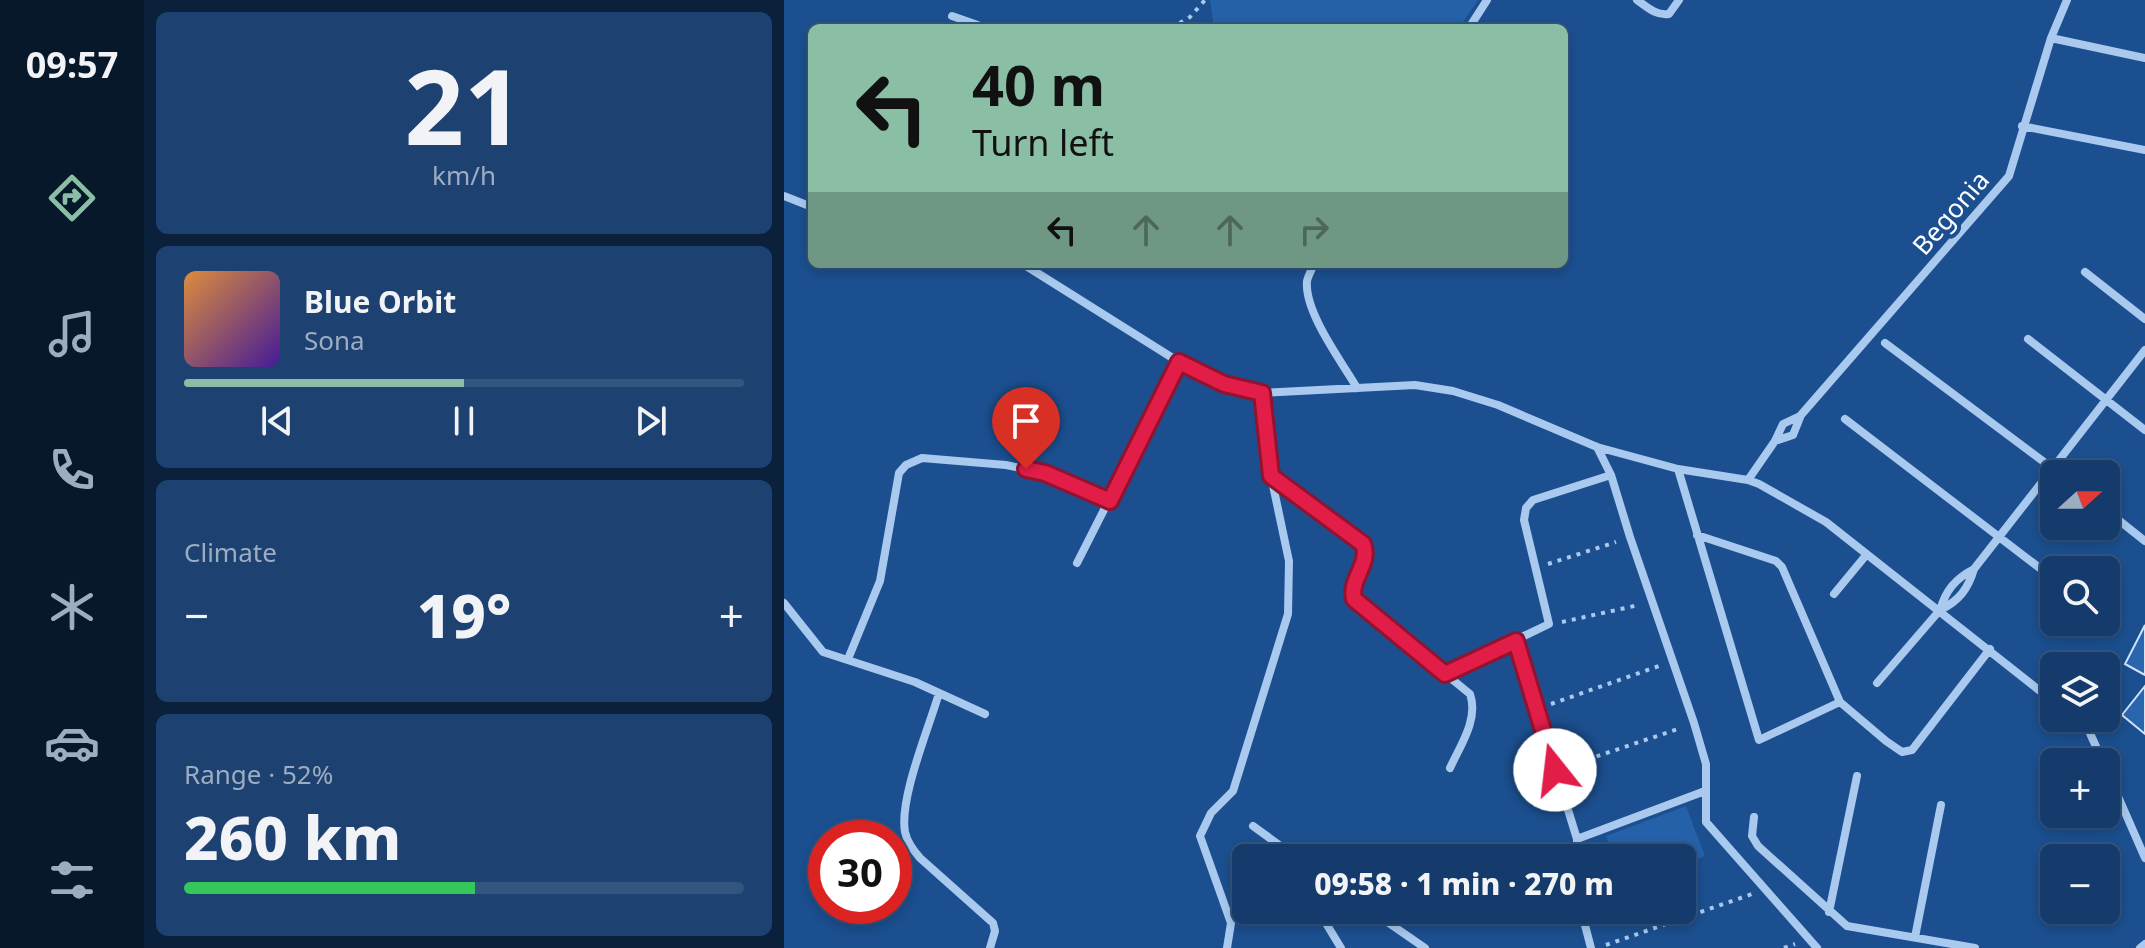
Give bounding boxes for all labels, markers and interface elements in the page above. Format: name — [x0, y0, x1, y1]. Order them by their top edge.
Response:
text: 21 — [405, 34, 523, 175]
text: 09:57 — [26, 40, 118, 89]
text: 40 m — [972, 46, 1105, 122]
icon: left — [840, 56, 944, 160]
text: Turn left — [972, 118, 1114, 167]
text: km/h — [432, 157, 496, 193]
street label: Begonia — [1904, 163, 1997, 262]
icon: directions — [44, 170, 100, 226]
icon: left — [1040, 208, 1084, 252]
icon: ahead — [1124, 208, 1168, 252]
icon: ahead — [1208, 208, 1252, 252]
icon: right — [1292, 208, 1336, 252]
text: Blue Orbit — [304, 281, 456, 322]
icon: music — [44, 306, 100, 362]
text: Sona — [304, 322, 365, 358]
pin — [992, 387, 1060, 469]
icon: previous — [255, 399, 299, 443]
icon: pause — [442, 399, 486, 443]
icon: next — [629, 399, 673, 443]
icon: arrive — [1004, 399, 1048, 443]
icon: phone — [44, 442, 100, 498]
north arrow — [2040, 460, 2120, 540]
map controls — [2040, 460, 2120, 924]
text: Climate — [184, 534, 277, 570]
button: search — [2040, 556, 2120, 636]
text: 19° — [417, 574, 511, 656]
icon: climate — [44, 579, 100, 635]
text: − — [184, 585, 209, 645]
text: + — [719, 585, 744, 645]
button: layers — [2040, 652, 2120, 732]
icon: car — [44, 715, 100, 771]
position arrow — [1513, 728, 1597, 812]
button: + — [2040, 748, 2120, 828]
text: Range · 52% — [184, 756, 333, 792]
text: 260 km — [184, 796, 401, 878]
speed limit sign: 30 — [808, 820, 912, 924]
button: − — [2040, 844, 2120, 924]
icon: filters — [44, 852, 100, 908]
text: 09:58 · 1 min · 270 m — [1314, 863, 1614, 904]

